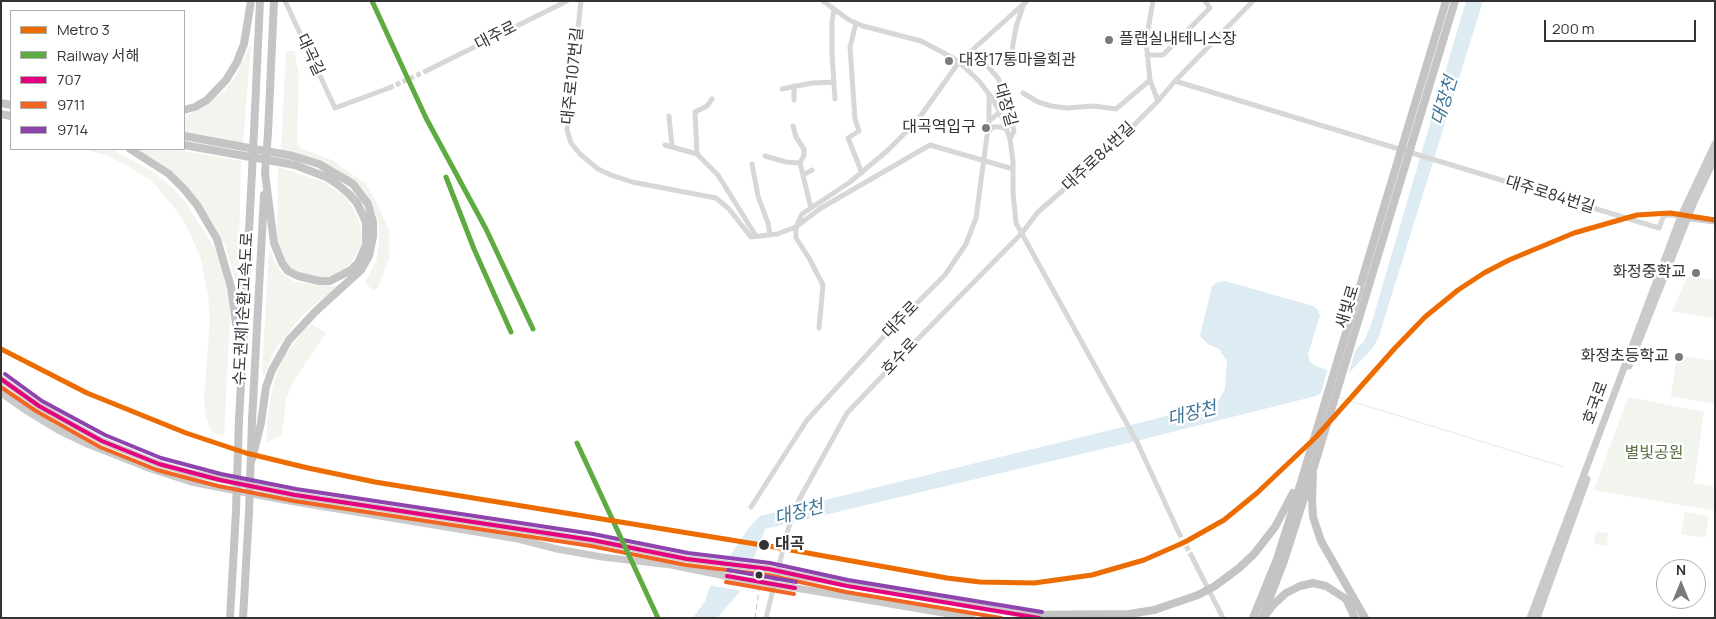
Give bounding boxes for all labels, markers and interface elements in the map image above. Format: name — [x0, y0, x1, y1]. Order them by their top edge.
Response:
legend — [10, 10, 185, 150]
scale bar — [1546, 10, 1698, 42]
street label: 대주로 — [472, 17, 520, 55]
text: 200 m — [1552, 18, 1595, 39]
text: Metro 3 — [57, 19, 110, 40]
street label: 대주로107번길 — [558, 26, 588, 126]
place label: 플랩실내테니스장 — [1119, 30, 1237, 50]
street label: 대곡길 — [292, 31, 328, 79]
marker: 플랩실내테니스장 — [1103, 34, 1115, 46]
text: Railway 서해 — [57, 45, 139, 66]
place label: 대장17통마을회관 — [959, 51, 1076, 71]
marker: 대장17통마을회관 — [943, 55, 955, 67]
text: 707 — [57, 69, 81, 90]
water label: 대장천 — [1427, 74, 1463, 128]
street label: 대장길 — [990, 81, 1020, 129]
text: 9711 — [57, 94, 85, 115]
place label: 대곡역입구 — [902, 118, 976, 138]
street label: 대주로84번길 — [1059, 118, 1139, 196]
text: 9714 — [57, 119, 88, 140]
marker: 대곡역입구 — [980, 122, 992, 134]
street label: 대주로84번길 — [1503, 172, 1597, 218]
street label: 수도권제1순환고속도로 — [230, 232, 258, 386]
place label: 화정중학교 — [1612, 263, 1686, 283]
marker: 화정중학교 — [1690, 267, 1702, 279]
street label: 새빛로 — [1332, 283, 1364, 331]
street label: 대주로 — [879, 297, 923, 343]
street label: 호수로 — [878, 334, 922, 380]
place label: 화정초등학교 — [1581, 347, 1669, 367]
marker: 화정초등학교 — [1673, 351, 1685, 363]
street label: 호국로 — [1579, 379, 1613, 427]
water label: 대장천 — [1165, 398, 1219, 430]
park label: 별빛공원 — [1625, 444, 1683, 464]
water label: 대장천 — [772, 496, 826, 530]
place label: 대곡 — [775, 535, 804, 555]
marker: 대곡 — [757, 538, 771, 552]
north arrow — [1656, 559, 1706, 609]
text: N — [1676, 560, 1686, 579]
unlabelled marker — [754, 570, 764, 580]

